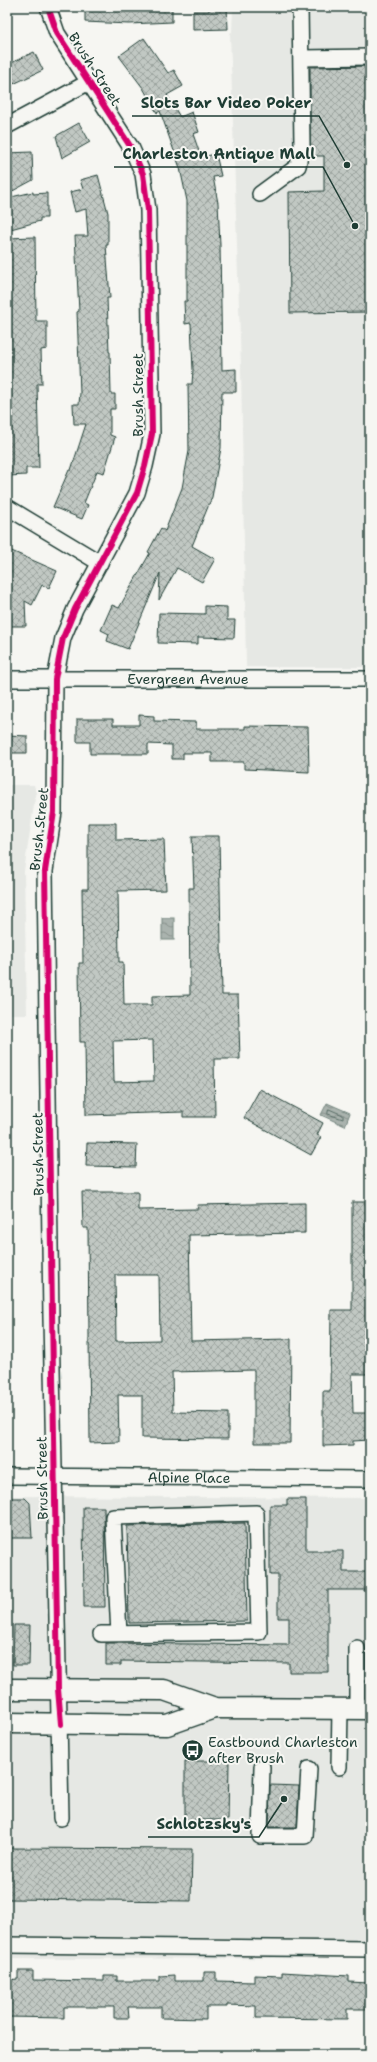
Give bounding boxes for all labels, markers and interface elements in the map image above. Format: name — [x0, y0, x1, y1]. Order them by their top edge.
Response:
street label: Brush Street — [65, 29, 125, 109]
callout: Slots Bar Video Poker — [132, 89, 319, 116]
text: Slots Bar Video Poker — [141, 93, 311, 113]
callout: Charleston Antique Mall — [114, 140, 323, 167]
text: Charleston Antique Mall — [123, 144, 315, 164]
street label: Brush Street — [129, 353, 147, 437]
street label: Evergreen Avenue — [127, 670, 249, 688]
street label: Brush Street — [26, 786, 52, 872]
street label: Brush Street — [28, 1112, 48, 1196]
street label: Brush Street — [32, 1436, 52, 1520]
street label: Alpine Place — [147, 1468, 231, 1487]
place label: Eastbound Charleston after Brush — [208, 1733, 358, 1767]
bus stop icon: Eastbound Charleston after Brush — [179, 1737, 205, 1763]
callout: Schlotzsky's — [148, 1810, 259, 1837]
text: Schlotzsky's — [157, 1814, 252, 1834]

